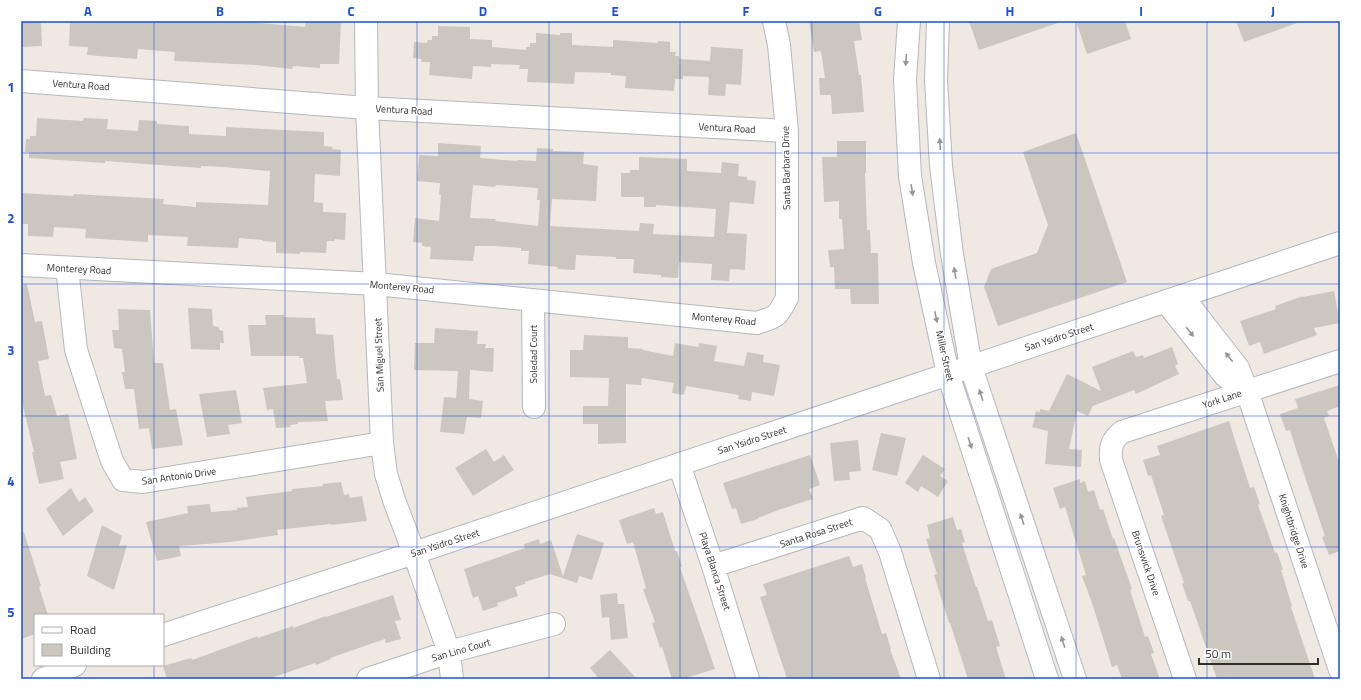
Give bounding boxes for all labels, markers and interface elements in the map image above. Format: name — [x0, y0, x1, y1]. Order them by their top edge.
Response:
text: A — [84, 1, 92, 21]
text: B — [216, 1, 224, 21]
text: C — [347, 1, 355, 21]
text: D — [479, 1, 487, 21]
text: E — [611, 1, 619, 21]
text: F — [743, 1, 750, 21]
text: G — [874, 1, 882, 21]
text: H — [1006, 1, 1014, 21]
text: I — [1139, 1, 1143, 21]
text: J — [1271, 1, 1275, 21]
one-way arrow — [903, 54, 910, 66]
street label: Ventura Road — [52, 76, 110, 94]
text: 1 — [7, 77, 15, 97]
street label: Ventura Road — [375, 101, 433, 119]
street label: Ventura Road — [698, 119, 756, 137]
street label: Santa Barbara Drive — [778, 126, 794, 210]
one-way arrow — [936, 138, 943, 150]
one-way arrow — [909, 183, 915, 196]
text: 2 — [7, 208, 15, 228]
street label: Monterey Road — [46, 260, 112, 278]
one-way arrow — [952, 267, 958, 279]
street label: Monterey Road — [369, 277, 435, 297]
street label: Monterey Road — [691, 309, 757, 329]
one-way arrow — [933, 311, 939, 324]
street label: San Miguel Street — [370, 317, 388, 392]
street label: San Ysidro Street — [1023, 319, 1096, 355]
street label: Soledad Court — [526, 324, 541, 383]
one-way arrow — [1186, 327, 1194, 338]
street label: Miller Street — [932, 329, 958, 383]
text: 3 — [7, 340, 15, 360]
one-way arrow — [1225, 351, 1234, 362]
street label: York Lane — [1200, 386, 1244, 412]
one-way arrow — [978, 389, 984, 401]
street label: San Ysidro Street — [716, 422, 789, 458]
one-way arrow — [967, 437, 973, 449]
street label: San Antonio Drive — [141, 463, 217, 489]
text: 4 — [7, 471, 15, 491]
street label: Knightbridge Drive — [1275, 492, 1313, 570]
one-way arrow — [1019, 512, 1025, 524]
street label: Santa Rosa Street — [778, 514, 855, 552]
street label: San Ysidro Street — [409, 525, 482, 561]
street label: Brunswick Drive — [1128, 528, 1164, 598]
street label: Playa Blanca Street — [695, 530, 735, 612]
text: 5 — [7, 602, 15, 622]
legend — [34, 614, 164, 666]
text: Road — [70, 620, 96, 639]
street label: San Lino Court — [430, 634, 493, 666]
one-way arrow — [1059, 636, 1065, 648]
text: Building — [70, 640, 111, 659]
scale bar — [1199, 640, 1318, 666]
text: 50 m — [1205, 644, 1231, 663]

